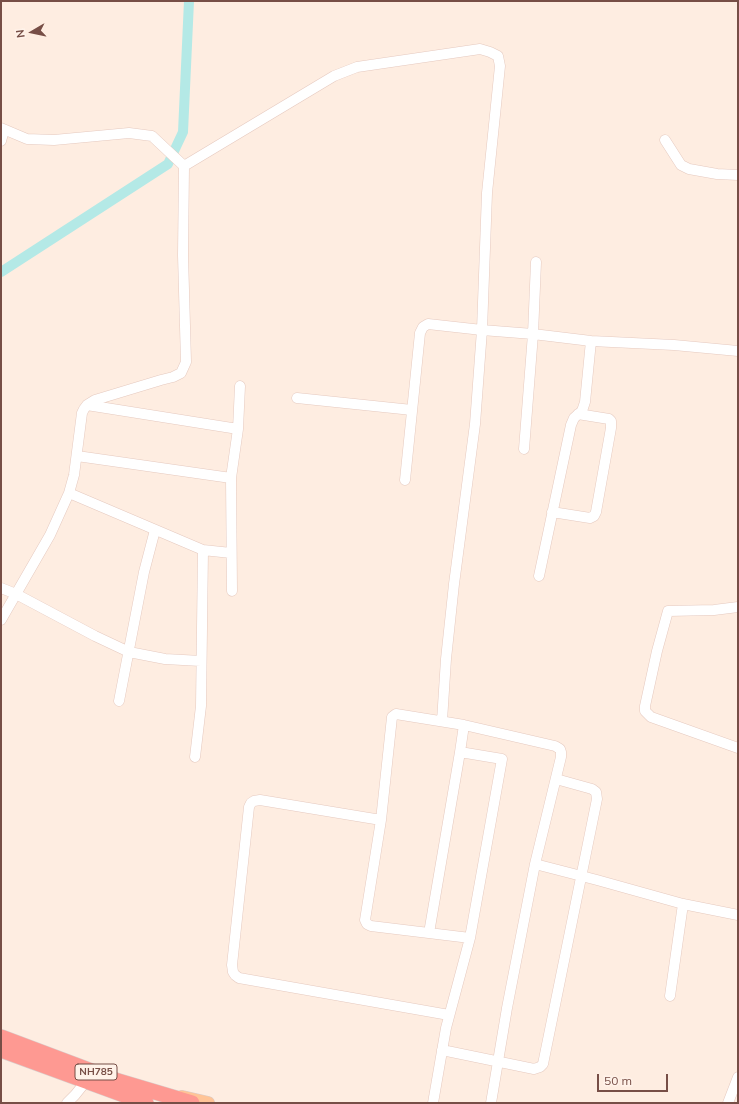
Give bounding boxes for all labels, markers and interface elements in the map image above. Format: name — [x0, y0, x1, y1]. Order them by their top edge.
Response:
north arrow — [12, 12, 52, 52]
text: N — [13, 29, 28, 39]
road number: NH785 — [75, 1064, 117, 1080]
scale bar — [599, 1066, 670, 1092]
text: 50 m — [604, 1073, 632, 1088]

